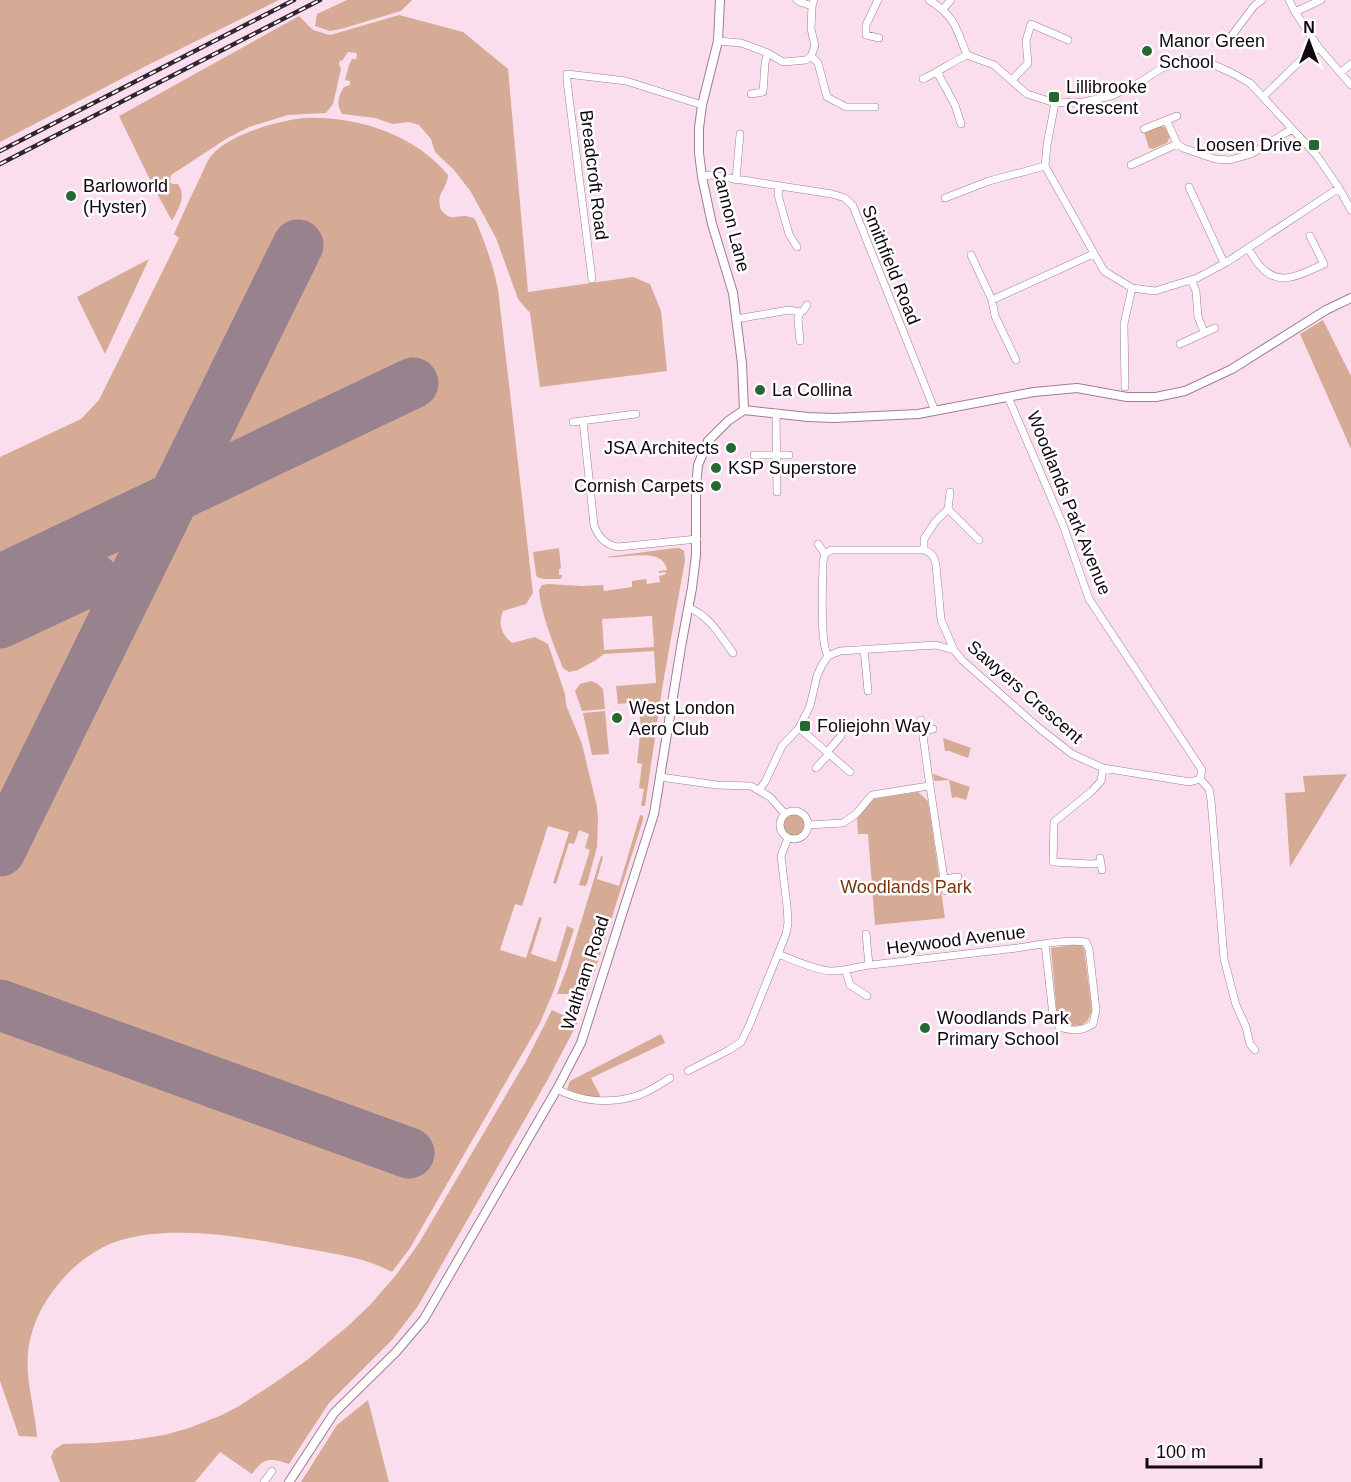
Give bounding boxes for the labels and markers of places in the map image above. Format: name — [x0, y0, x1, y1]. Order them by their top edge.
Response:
place label: Manor Green School — [1159, 31, 1265, 72]
marker: Manor Green School — [1140, 44, 1154, 58]
place label: Lillibrooke Crescent — [1066, 77, 1147, 118]
marker: Lillibrooke Crescent — [1047, 90, 1061, 104]
place label: Loosen Drive — [1196, 135, 1302, 155]
marker: Loosen Drive — [1307, 138, 1321, 152]
place label: Barloworld (Hyster) — [83, 176, 168, 217]
marker: Barloworld (Hyster) — [64, 189, 78, 203]
place label: La Collina — [772, 380, 853, 400]
marker: La Collina — [753, 383, 767, 397]
place label: JSA Architects — [604, 438, 719, 458]
marker: JSA Architects — [724, 441, 738, 455]
place label: KSP Superstore — [728, 458, 857, 478]
marker: KSP Superstore — [709, 461, 723, 475]
place label: Cornish Carpets — [574, 476, 704, 496]
marker: Cornish Carpets — [709, 479, 723, 493]
place label: West London Aero Club — [629, 698, 735, 739]
marker: West London Aero Club — [610, 711, 624, 725]
place label: Foliejohn Way — [817, 716, 930, 736]
marker: Foliejohn Way — [798, 719, 812, 733]
place label: Woodlands Park Primary School — [937, 1008, 1070, 1049]
marker: Woodlands Park Primary School — [918, 1021, 932, 1035]

